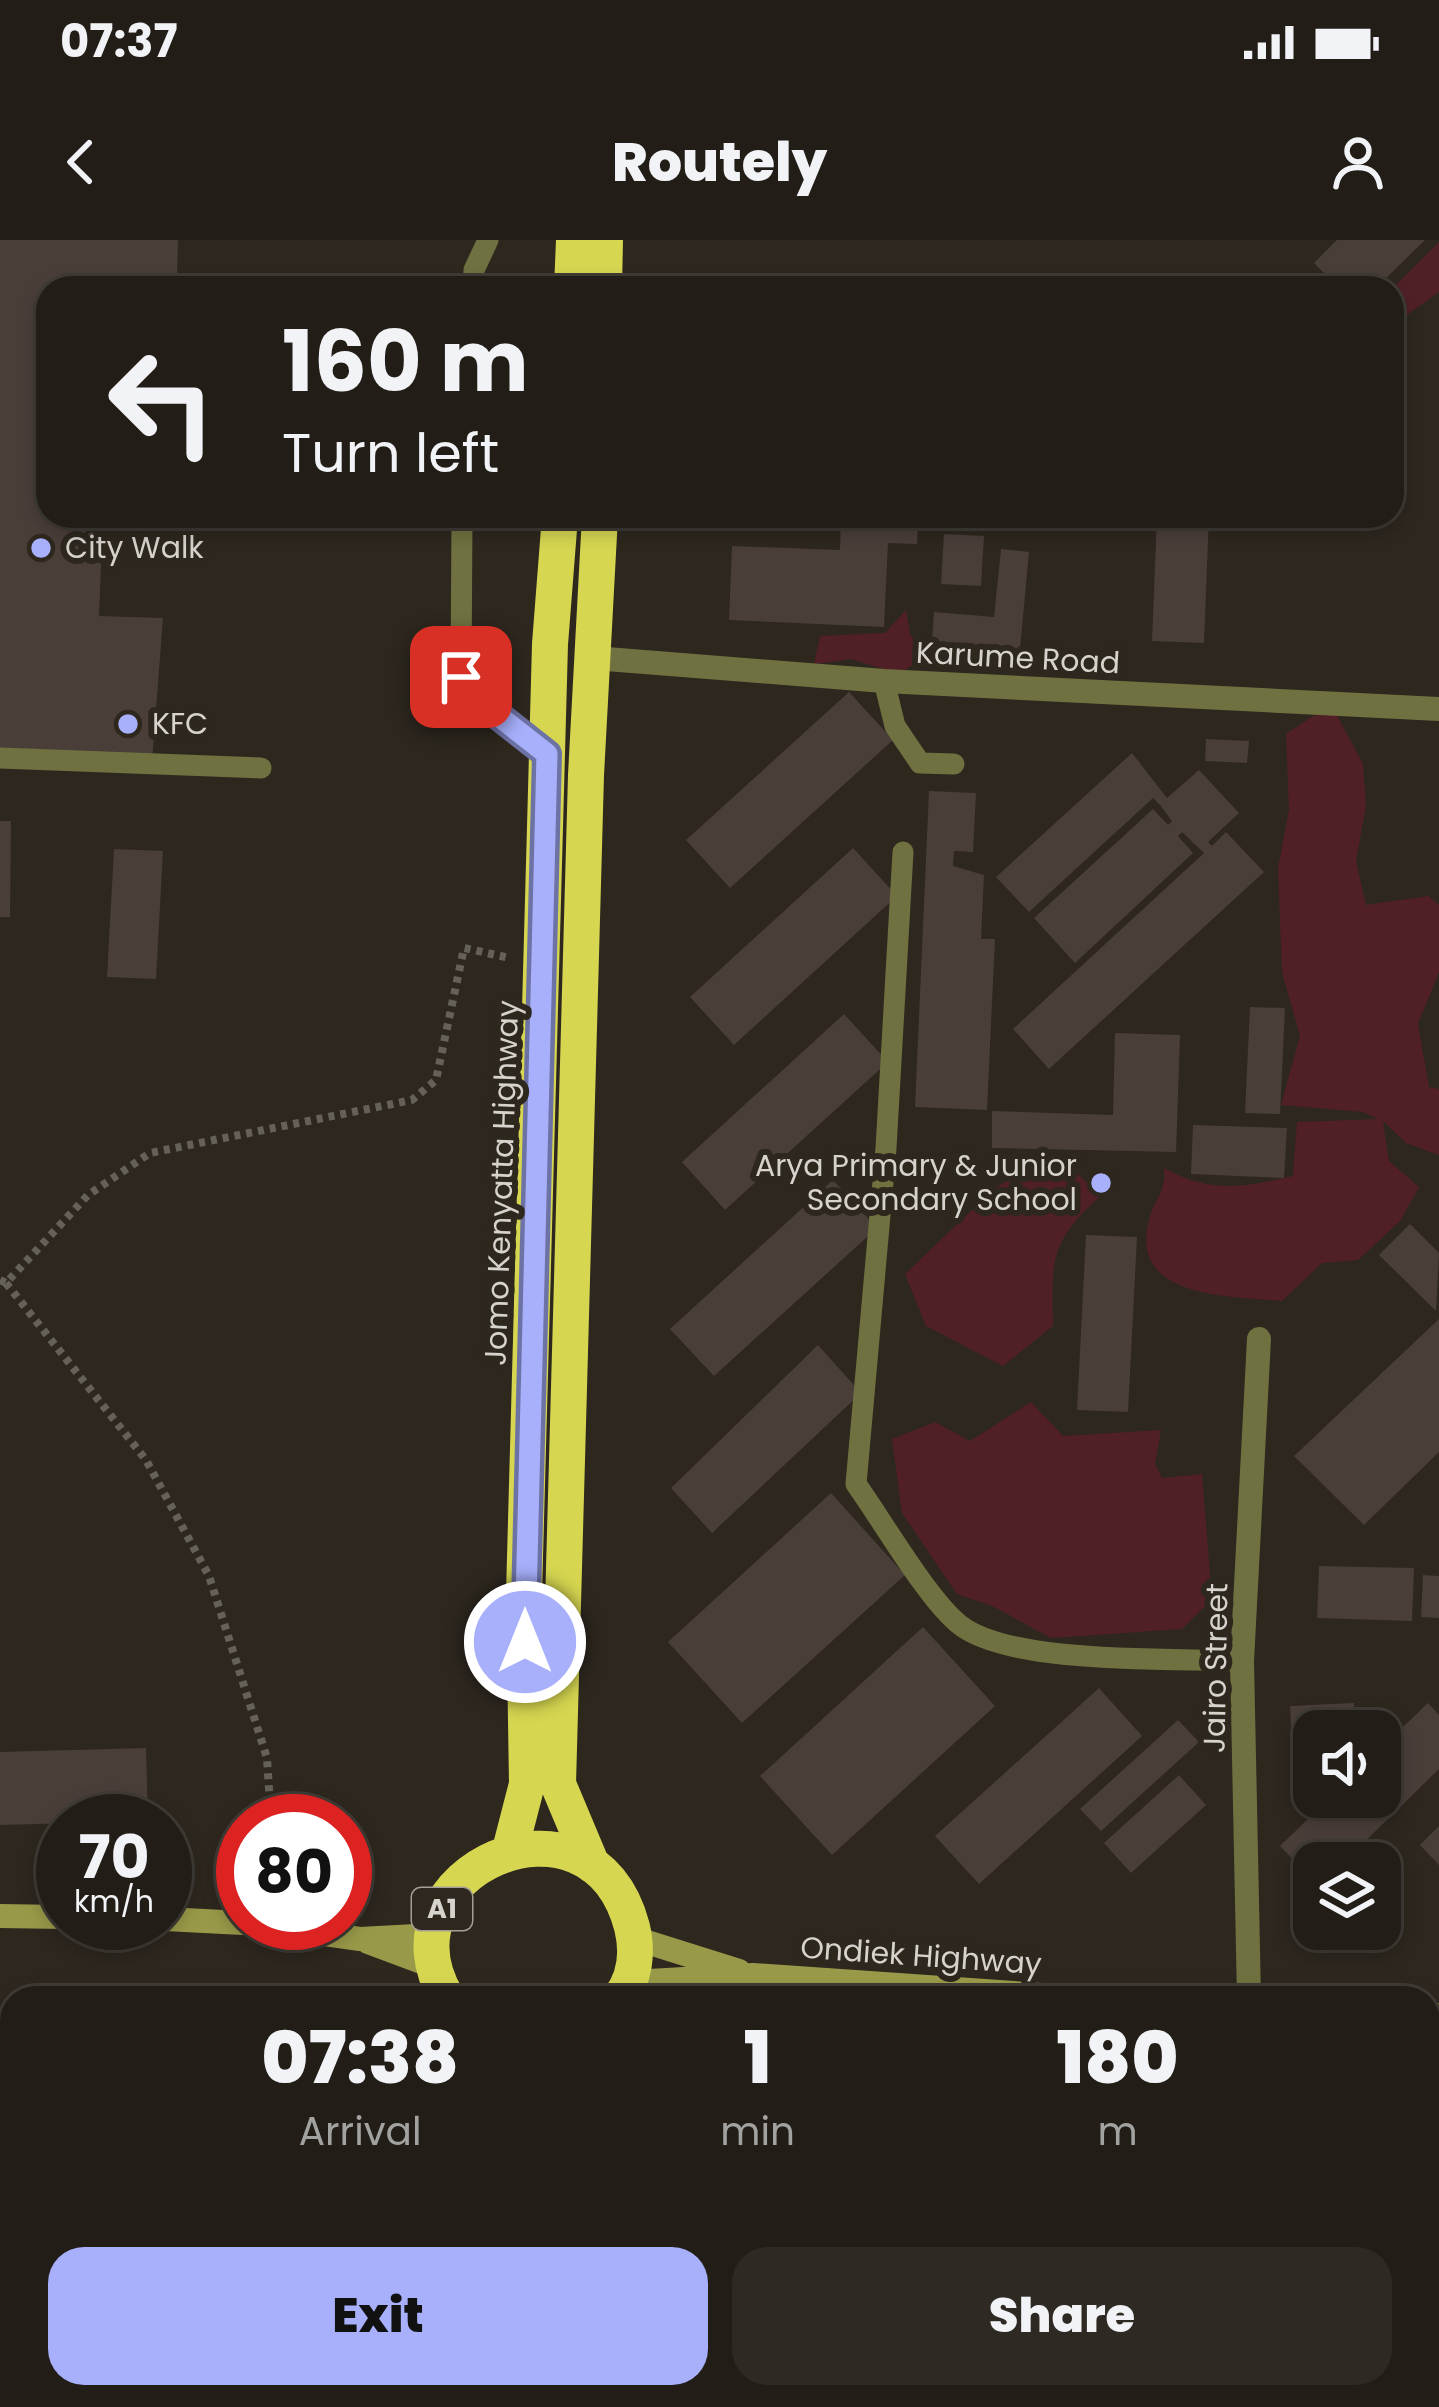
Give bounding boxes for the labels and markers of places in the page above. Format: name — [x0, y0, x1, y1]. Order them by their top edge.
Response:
place label: City Walk — [65, 526, 204, 569]
marker: City Walk — [28, 535, 54, 561]
pin — [410, 626, 512, 728]
place label: KFC — [152, 702, 208, 745]
marker: KFC — [115, 711, 141, 737]
place label: Arya Primary & Junior Secondary School — [755, 1144, 1077, 1221]
marker: Arya Primary & Junior Secondary School — [1088, 1170, 1114, 1196]

